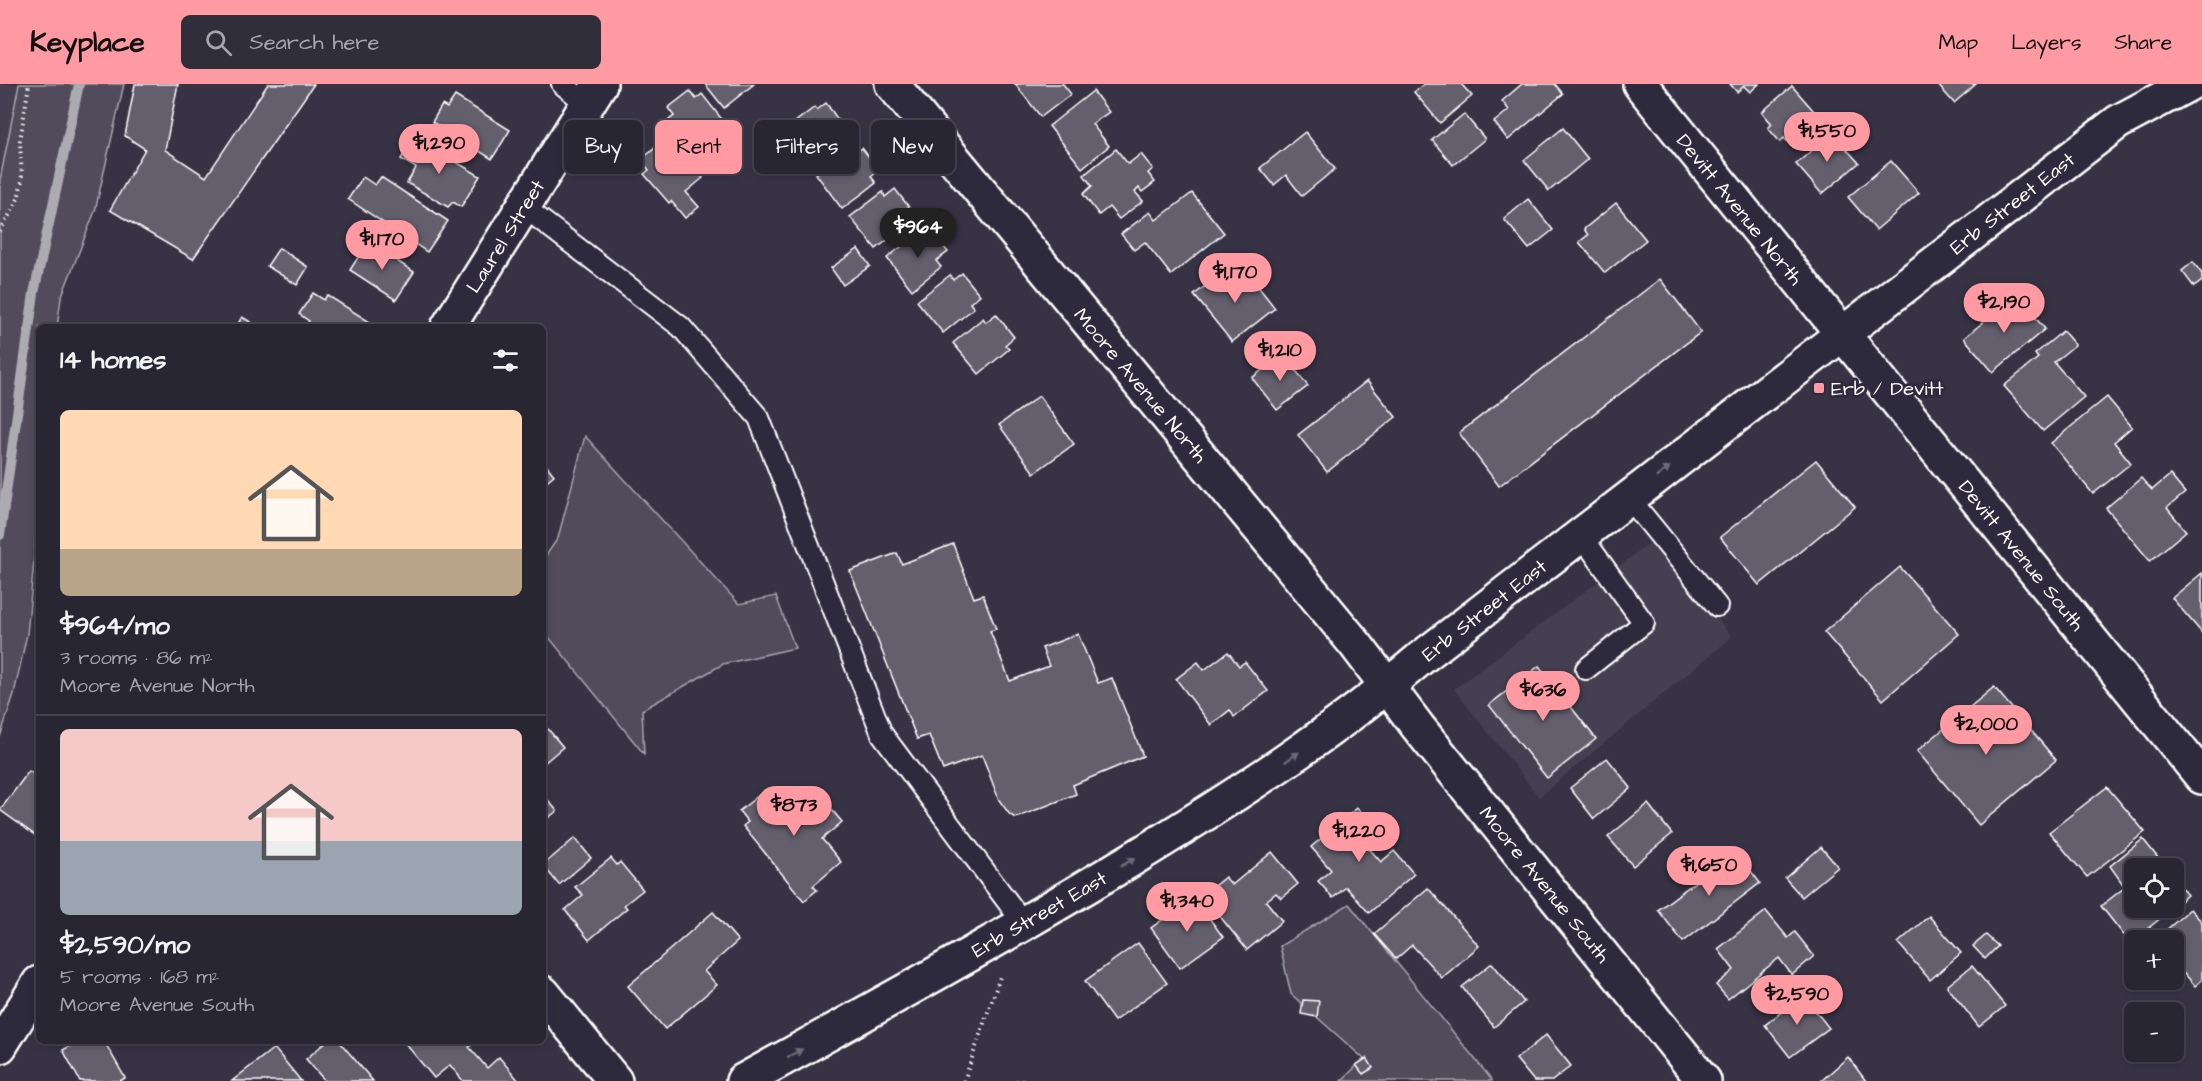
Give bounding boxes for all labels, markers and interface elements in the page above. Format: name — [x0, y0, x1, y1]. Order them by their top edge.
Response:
search box — [181, 15, 601, 69]
text: Keyplace — [30, 23, 145, 62]
icon: search — [202, 26, 235, 59]
text: Search here — [250, 27, 379, 58]
text: Map — [1938, 28, 1978, 57]
text: Layers — [2011, 28, 2081, 57]
text: Share — [2114, 28, 2172, 57]
pin: $1,550 — [1778, 112, 1876, 163]
text: $1,550 — [1798, 117, 1856, 145]
chip: Buy — [564, 120, 643, 174]
chip: Rent — [655, 120, 742, 174]
chip: Filters — [754, 120, 859, 174]
chip: New — [871, 120, 955, 174]
pin: $1,290 — [390, 124, 488, 175]
street label: Devitt Avenue North — [1669, 128, 1809, 291]
text: $1,290 — [413, 129, 465, 157]
street label: Erb Street East — [1944, 146, 2081, 262]
street label: Laurel Street — [460, 174, 552, 299]
pin: $964 — [882, 208, 954, 259]
text: $964 — [894, 213, 942, 241]
pin: $1,170 — [333, 220, 431, 271]
text: $1,170 — [360, 225, 404, 253]
pin: $1,170 — [1186, 253, 1284, 304]
text: $1,170 — [1213, 258, 1257, 286]
pin: $2,190 — [1955, 283, 2053, 334]
text: $2,190 — [1978, 288, 2030, 316]
street label: Moore Avenue North — [1067, 302, 1214, 469]
pin: $1,210 — [1231, 331, 1329, 382]
text: $1,210 — [1258, 336, 1302, 364]
text: 14 homes — [60, 342, 166, 378]
icon: filters — [489, 344, 522, 377]
place label: Erb / Devitt — [1831, 375, 1944, 403]
marker: Erb / Devitt — [1812, 381, 1826, 395]
icon: home — [237, 449, 345, 557]
one-way arrow — [1655, 466, 1671, 478]
street label: Devitt Avenue South — [1952, 474, 2091, 637]
street label: Erb Street East — [1416, 553, 1553, 669]
text: $964/mo — [60, 608, 170, 644]
text: 3 rooms · 86 m² — [60, 644, 213, 672]
pin: $636 — [1507, 671, 1579, 722]
text: Moore Avenue North — [60, 672, 255, 700]
text: $636 — [1520, 676, 1566, 704]
pin: $2,000 — [1937, 705, 2035, 756]
text: $2,000 — [1954, 710, 2018, 738]
one-way arrow — [1283, 751, 1300, 762]
icon: home — [237, 768, 345, 876]
pin: $873 — [758, 786, 830, 837]
text: $873 — [771, 791, 817, 819]
street label: Moore Avenue South — [1472, 800, 1616, 969]
pin: $1,220 — [1310, 812, 1408, 863]
text: $1,220 — [1333, 817, 1385, 845]
pin: $1,650 — [1660, 846, 1758, 897]
text: $1,650 — [1681, 851, 1737, 879]
one-way arrow — [1120, 856, 1136, 867]
map controls — [2124, 858, 2184, 1062]
button: locate — [2124, 858, 2184, 918]
street label: Erb Street East — [967, 865, 1112, 965]
pin: $1,340 — [1138, 882, 1236, 933]
text: $1,340 — [1160, 887, 1214, 915]
text: $2,590/mo — [60, 927, 190, 963]
button: + — [2124, 930, 2184, 990]
text: 5 rooms · 168 m² — [60, 963, 219, 991]
pin: $2,590 — [1748, 975, 1846, 1026]
text: $2,590 — [1765, 980, 1829, 1008]
text: Moore Avenue South — [60, 991, 254, 1019]
button: − — [2124, 1002, 2184, 1062]
one-way arrow — [786, 1048, 803, 1058]

